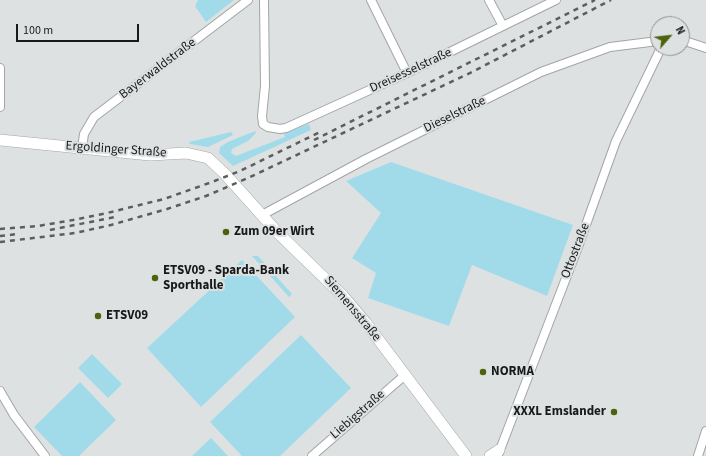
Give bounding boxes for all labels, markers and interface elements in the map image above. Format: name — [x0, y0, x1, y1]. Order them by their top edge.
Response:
scale bar — [18, 16, 141, 42]
north arrow — [650, 16, 690, 56]
text: 100 m — [23, 22, 53, 39]
text: N — [672, 24, 688, 37]
street label: Bayerwaldstraße — [117, 35, 199, 103]
street label: Dreisesselstraße — [367, 45, 455, 97]
street label: Dieselstraße — [421, 93, 489, 137]
street label: Ergoldinger Straße — [65, 139, 167, 161]
street label: Ottostraße — [558, 221, 594, 281]
place label: Zum 09er Wirt — [234, 224, 315, 240]
marker: Zum 09er Wirt — [221, 227, 231, 237]
place label: ETSV09 - Sparda-Bank Sporthalle — [163, 263, 289, 294]
marker: ETSV09 - Sparda-Bank Sporthalle — [150, 273, 160, 283]
street label: Siemensstraße — [320, 273, 384, 345]
place label: ETSV09 — [106, 308, 148, 324]
marker: ETSV09 — [93, 311, 103, 321]
place label: NORMA — [491, 364, 534, 380]
marker: NORMA — [478, 367, 488, 377]
street label: Liebigstraße — [328, 387, 388, 443]
place label: XXXL Emslander — [513, 404, 606, 420]
marker: XXXL Emslander — [609, 407, 619, 417]

